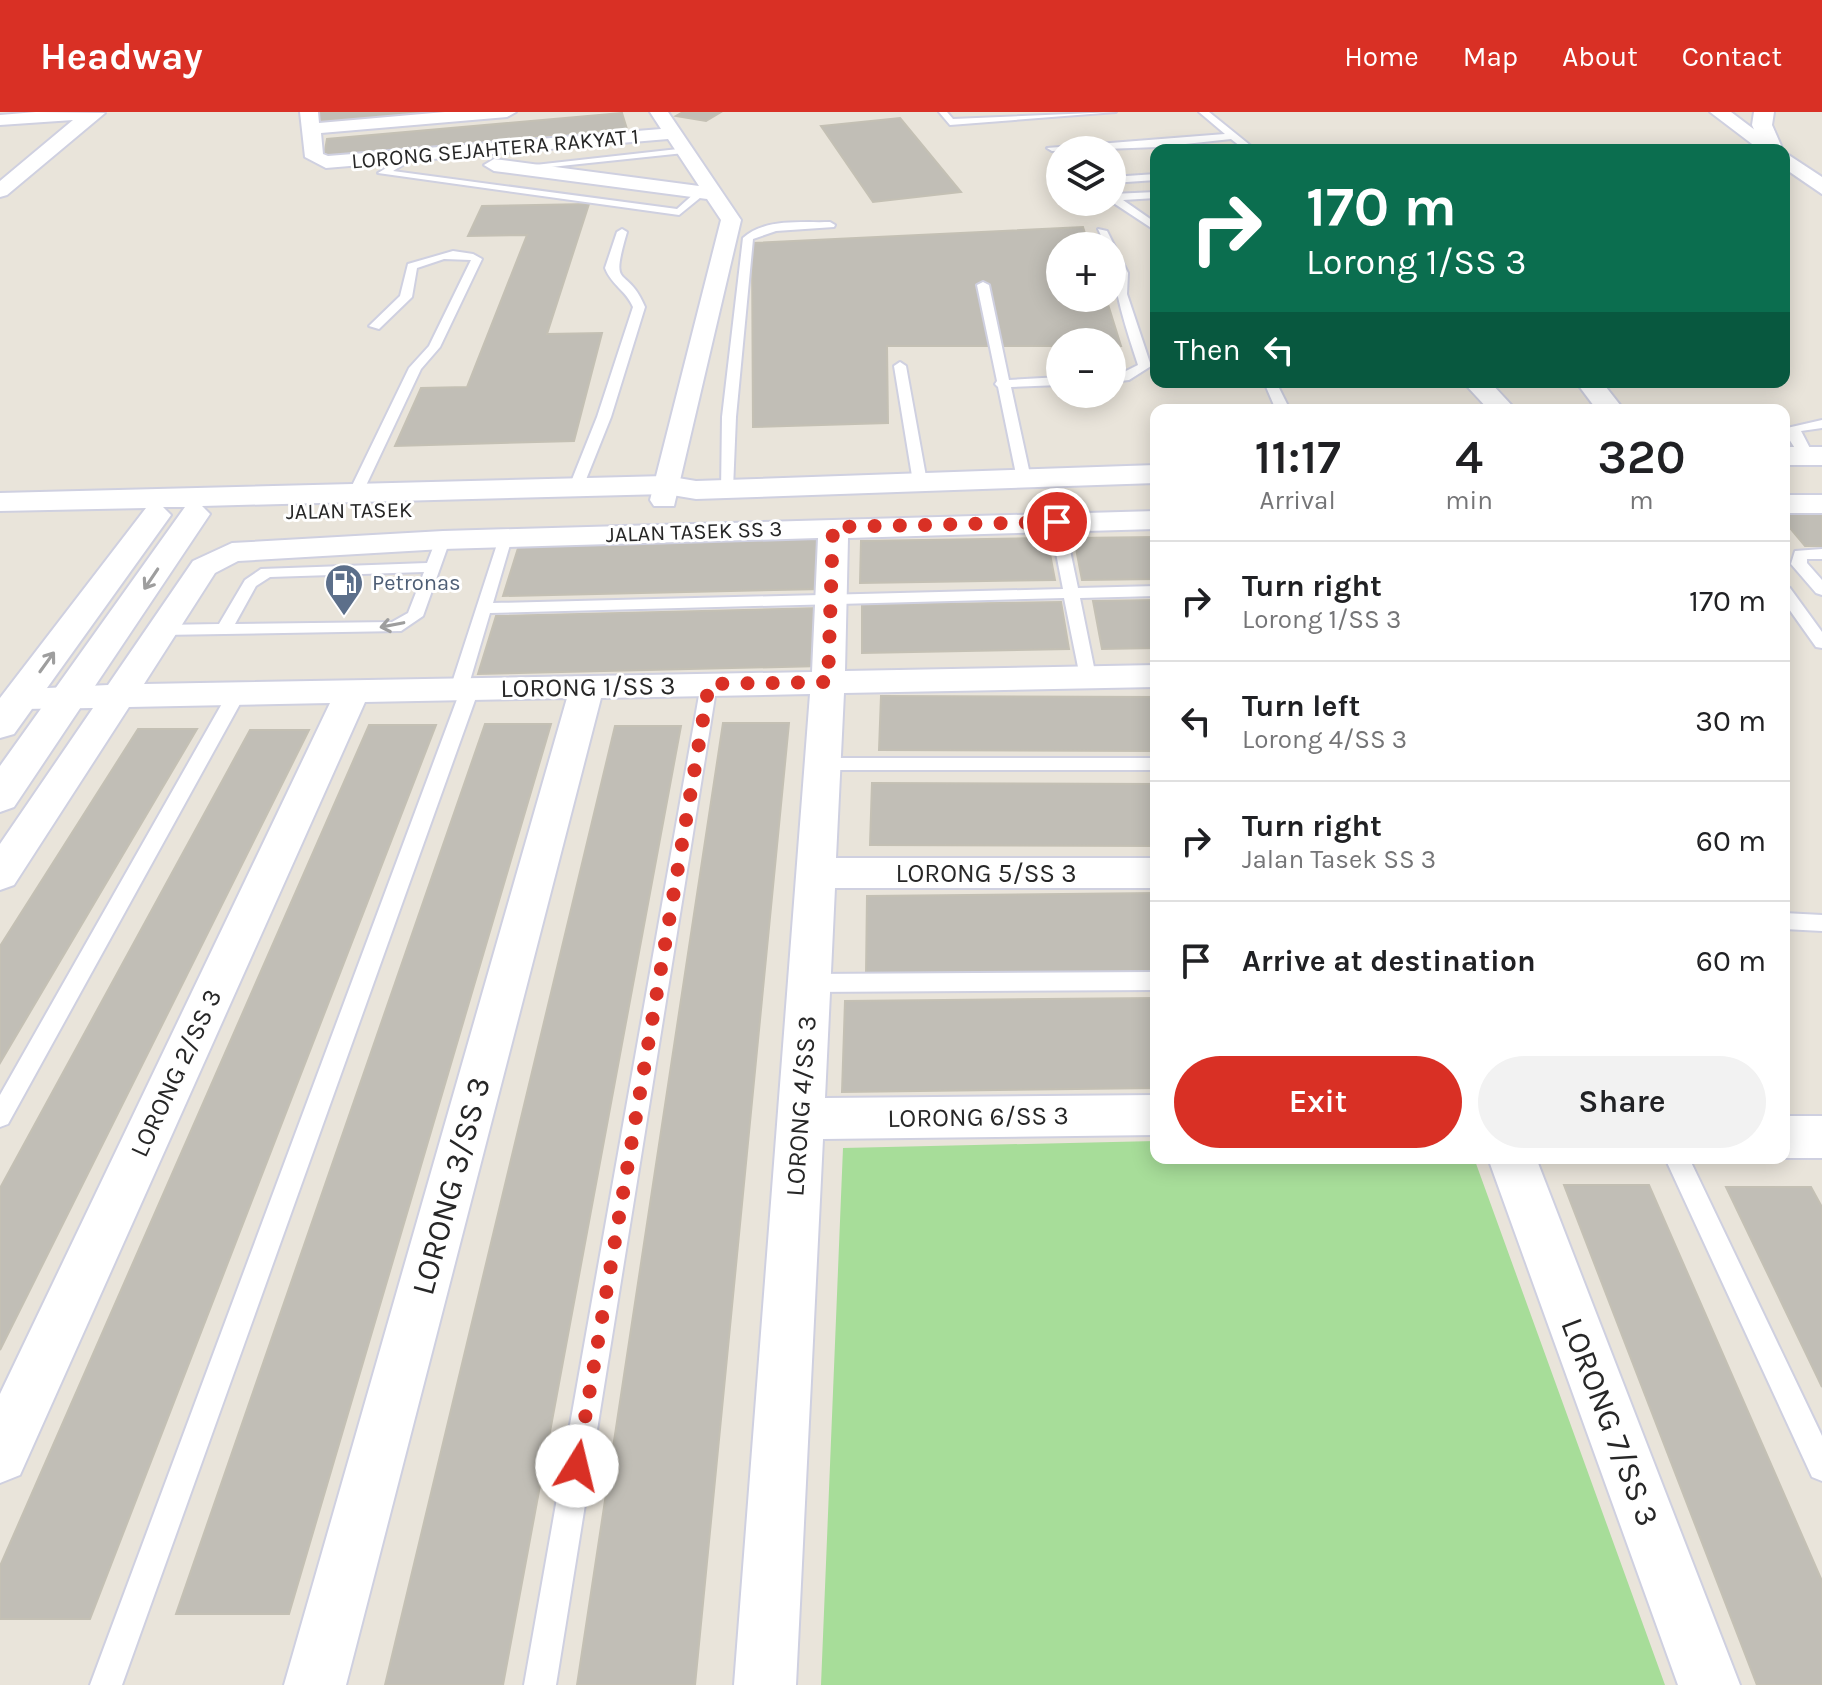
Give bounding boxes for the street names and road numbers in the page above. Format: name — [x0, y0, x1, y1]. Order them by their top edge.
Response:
street label: LORONG SEJAHTERA RAKYAT 1 — [350, 123, 640, 175]
street label: JALAN TASEK — [286, 497, 412, 525]
street label: JALAN TASEK SS 3 — [605, 516, 783, 548]
street label: LORONG 1/SS 3 — [500, 670, 676, 704]
street label: LORONG 5/SS 3 — [895, 858, 1077, 889]
street label: LORONG 2/SS 3 — [124, 984, 228, 1162]
street label: LORONG 4/SS 3 — [779, 1015, 823, 1197]
street label: LORONG 3/SS 3 — [404, 1073, 498, 1299]
street label: LORONG 6/SS 3 — [887, 1100, 1069, 1134]
street label: LORONG 7/SS 3 — [1553, 1313, 1667, 1531]

